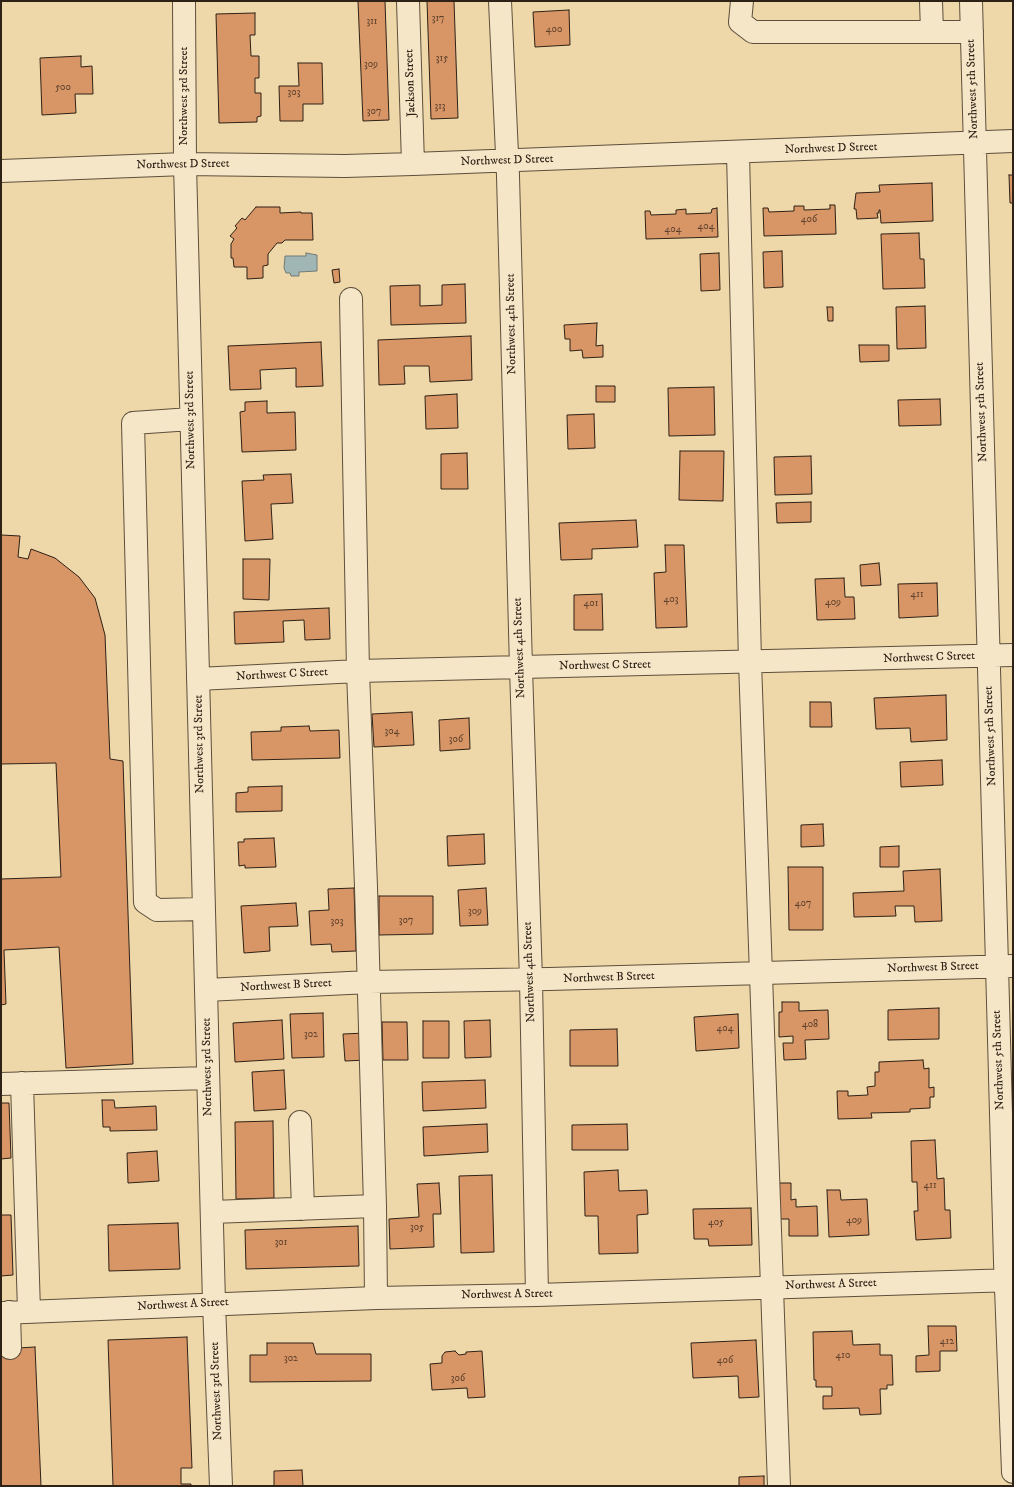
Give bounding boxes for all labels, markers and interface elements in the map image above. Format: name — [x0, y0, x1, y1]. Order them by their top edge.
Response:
house number: 317 — [432, 13, 444, 25]
house number: 311 — [366, 16, 378, 28]
house number: 400 — [546, 24, 562, 36]
street label: Northwest 5th Street — [964, 39, 982, 139]
street label: Northwest 3rd Street — [178, 47, 192, 145]
street label: Jackson Street — [403, 49, 419, 117]
house number: 315 — [436, 53, 448, 65]
house number: 309 — [364, 59, 378, 71]
house number: 500 — [55, 82, 71, 94]
house number: 303 — [288, 87, 300, 99]
house number: 313 — [434, 101, 446, 113]
house number: 307 — [367, 106, 381, 118]
street label: Northwest D Street — [784, 140, 878, 158]
street label: Northwest D Street — [460, 152, 554, 170]
street label: Northwest D Street — [136, 157, 230, 173]
house number: 406 — [801, 214, 817, 226]
house number: 404 — [698, 221, 714, 233]
house number: 404 — [665, 224, 681, 236]
street label: Northwest 4th Street — [504, 273, 520, 375]
street label: Northwest 5th Street — [973, 362, 991, 462]
street label: Northwest 3rd Street — [183, 370, 199, 470]
house number: 411 — [910, 589, 924, 601]
house number: 403 — [664, 594, 678, 606]
street label: Northwest 4th Street — [511, 597, 529, 699]
house number: 409 — [825, 597, 841, 609]
house number: 401 — [584, 598, 598, 610]
street label: Northwest C Street — [883, 649, 975, 667]
street label: Northwest C Street — [559, 658, 651, 674]
street label: Northwest C Street — [236, 665, 328, 685]
street label: Northwest 5th Street — [982, 686, 1000, 786]
street label: Northwest 3rd Street — [192, 694, 208, 794]
house number: 304 — [385, 726, 399, 738]
house number: 306 — [449, 734, 463, 746]
house number: 407 — [795, 898, 811, 910]
house number: 309 — [468, 906, 482, 918]
house number: 307 — [399, 915, 413, 927]
house number: 303 — [331, 916, 343, 928]
street label: Northwest 4th Street — [521, 921, 539, 1023]
street label: Northwest B Street — [887, 959, 979, 977]
street label: Northwest B Street — [563, 969, 655, 987]
street label: Northwest B Street — [240, 976, 332, 996]
street label: Northwest 5th Street — [990, 1010, 1008, 1110]
street label: Northwest 3rd Street — [200, 1017, 216, 1117]
house number: 408 — [802, 1019, 818, 1031]
house number: 404 — [717, 1023, 733, 1035]
house number: 302 — [304, 1029, 318, 1041]
house number: 411 — [923, 1180, 937, 1192]
house number: 409 — [846, 1215, 862, 1227]
house number: 405 — [708, 1217, 724, 1229]
house number: 305 — [410, 1222, 424, 1234]
house number: 301 — [275, 1237, 287, 1249]
street label: Northwest A Street — [785, 1276, 877, 1294]
street label: Northwest A Street — [461, 1287, 553, 1303]
street label: Northwest A Street — [137, 1295, 229, 1315]
house number: 412 — [940, 1336, 954, 1348]
street label: Northwest 3rd Street — [208, 1341, 226, 1441]
house number: 410 — [836, 1350, 850, 1362]
house number: 302 — [284, 1353, 298, 1365]
house number: 406 — [717, 1355, 733, 1367]
house number: 306 — [451, 1373, 465, 1385]

